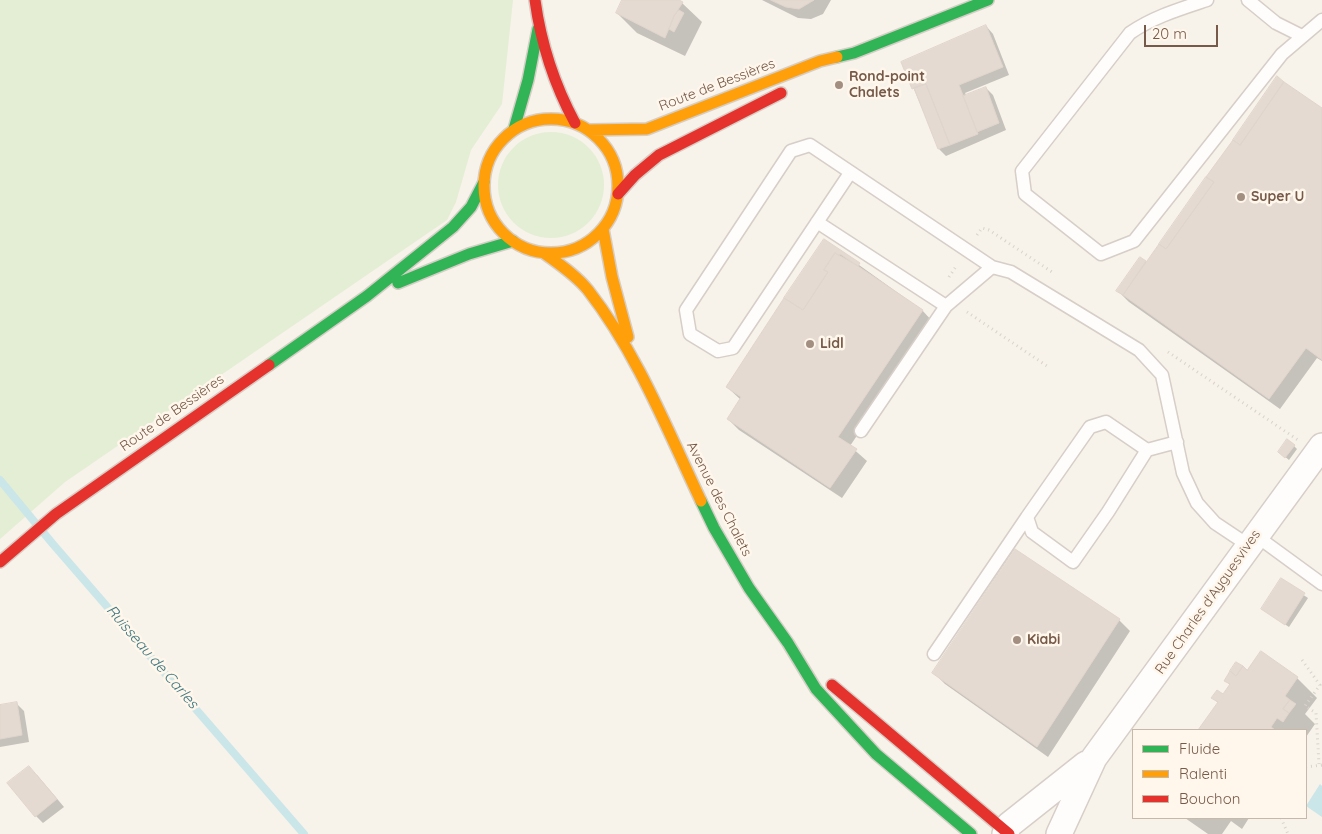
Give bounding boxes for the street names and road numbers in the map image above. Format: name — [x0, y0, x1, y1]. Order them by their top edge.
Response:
street label: Route de Bessières — [657, 55, 777, 115]
street label: Route de Bessières — [117, 371, 227, 455]
street label: Avenue des Chalets — [683, 439, 755, 559]
street label: Rue Charles d'Ayguesvives — [1152, 527, 1264, 677]

